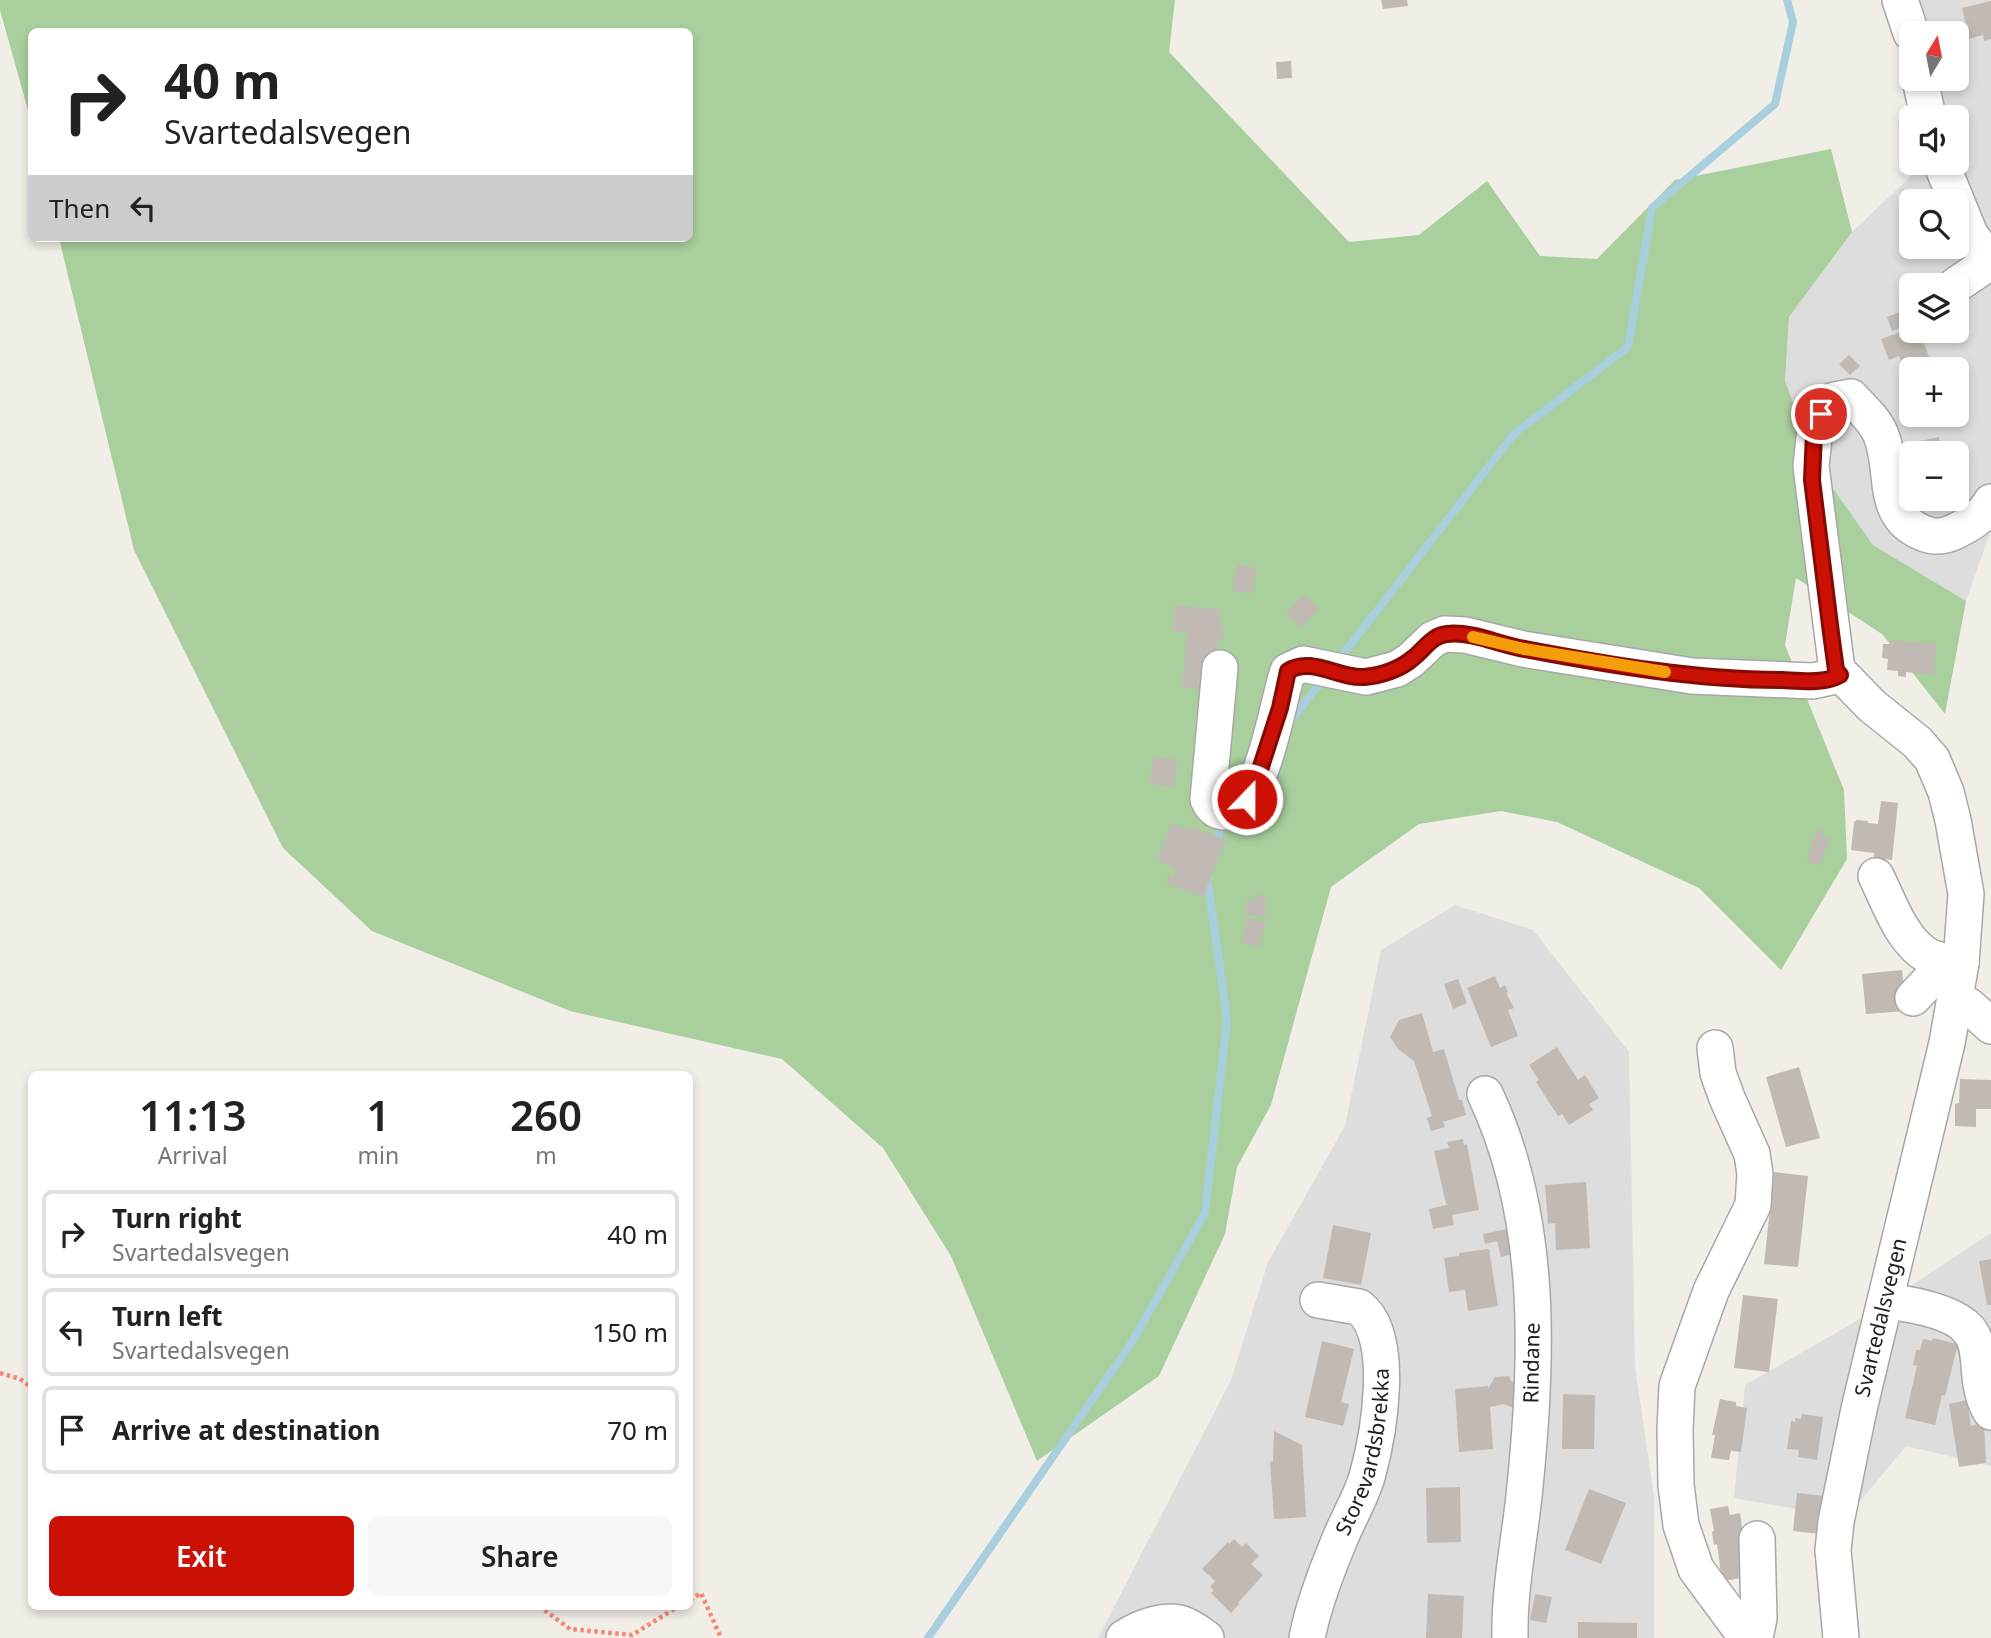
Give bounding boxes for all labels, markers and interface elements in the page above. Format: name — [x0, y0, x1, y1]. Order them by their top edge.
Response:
north arrow — [1899, 21, 1969, 91]
map controls — [1899, 21, 1969, 511]
text: 40 m — [164, 47, 281, 113]
icon: right — [49, 56, 140, 147]
button: sound — [1899, 105, 1969, 175]
text: Svartedalsvegen — [164, 110, 412, 153]
icon: left — [124, 189, 162, 227]
button: search — [1899, 189, 1969, 259]
text: Then — [49, 190, 110, 226]
button: layers — [1899, 273, 1969, 343]
button: + — [1899, 357, 1969, 427]
pin — [1791, 384, 1851, 444]
icon: arrive — [1802, 395, 1840, 433]
button: − — [1899, 441, 1969, 511]
position arrow — [1210, 762, 1284, 836]
text: 11:13 — [139, 1086, 247, 1143]
text: 1 — [366, 1086, 390, 1143]
text: 260 — [510, 1086, 582, 1143]
text: Arrival — [158, 1139, 228, 1171]
text: min — [357, 1139, 399, 1171]
text: m — [535, 1139, 557, 1171]
text: Turn right — [112, 1200, 242, 1236]
icon: right — [53, 1215, 91, 1253]
text: 40 m — [607, 1216, 668, 1252]
street label: Svartedalsvegen — [1847, 1235, 1913, 1400]
text: Svartedalsvegen — [112, 1236, 290, 1268]
text: Turn left — [112, 1298, 223, 1334]
icon: left — [53, 1313, 91, 1351]
text: 150 m — [592, 1314, 668, 1350]
street label: Rindane — [1516, 1322, 1546, 1404]
text: Svartedalsvegen — [112, 1334, 290, 1366]
street label: Storevardsbrekka — [1328, 1368, 1395, 1540]
icon: arrive — [53, 1411, 91, 1449]
text: Arrive at destination — [112, 1412, 381, 1448]
text: 70 m — [607, 1412, 668, 1448]
button: Exit — [49, 1516, 354, 1596]
button: Share — [368, 1516, 672, 1596]

